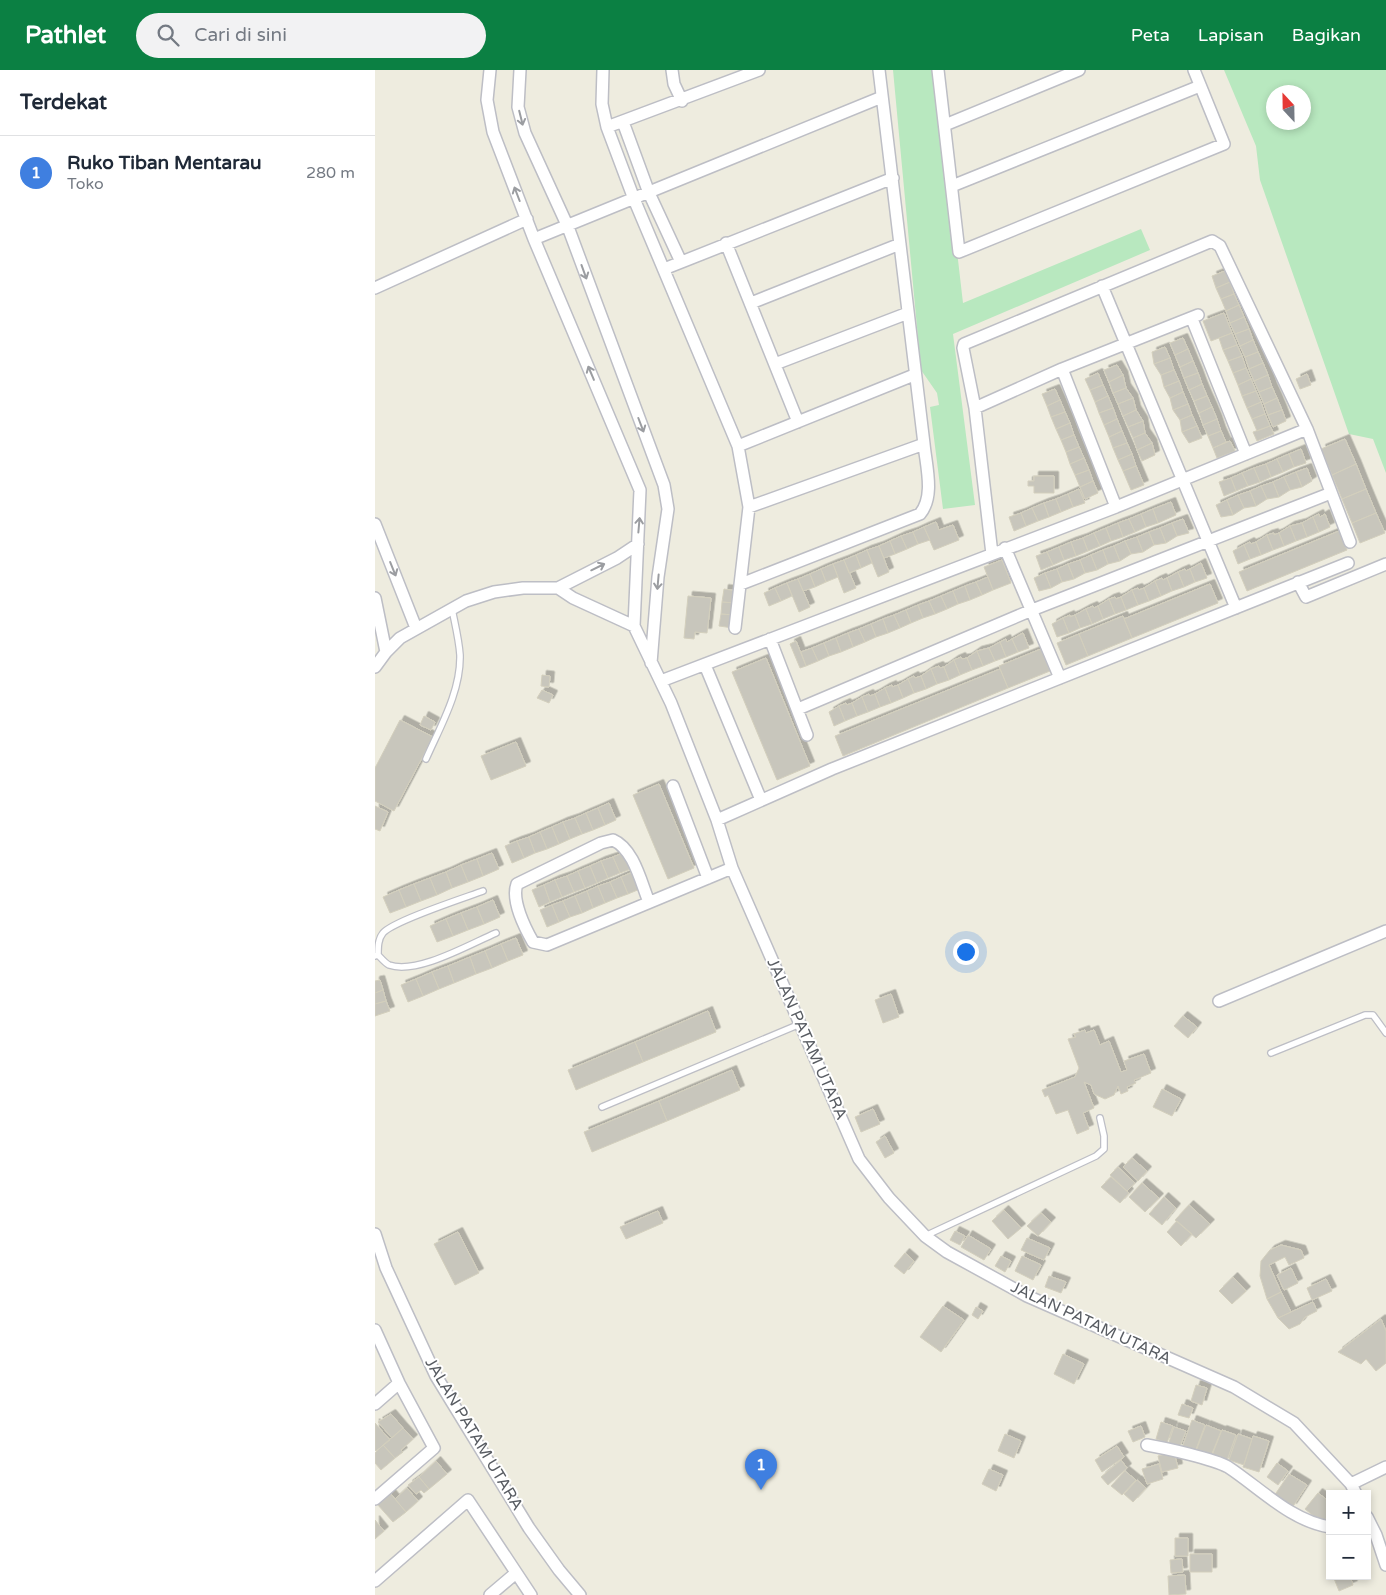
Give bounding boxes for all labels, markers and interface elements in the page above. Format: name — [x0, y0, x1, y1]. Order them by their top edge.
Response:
search box — [136, 13, 486, 58]
text: Pathlet — [25, 21, 106, 50]
icon: search — [154, 21, 182, 49]
text: Cari di sini — [194, 24, 287, 46]
text: Peta — [1131, 24, 1170, 46]
text: Lapisan — [1198, 24, 1264, 46]
text: Bagikan — [1292, 24, 1361, 46]
north arrow — [1266, 85, 1311, 130]
text: Terdekat — [20, 90, 107, 115]
one-way arrow — [517, 110, 526, 126]
text: Ruko Tiban Mentarau — [67, 152, 262, 174]
text: 1 — [31, 163, 41, 183]
text: 280 m — [306, 163, 355, 183]
text: Toko — [67, 174, 104, 194]
one-way arrow — [512, 187, 521, 202]
one-way arrow — [580, 264, 589, 280]
one-way arrow — [586, 366, 596, 381]
one-way arrow — [637, 417, 646, 432]
one-way arrow — [634, 518, 644, 534]
one-way arrow — [389, 561, 398, 576]
one-way arrow — [590, 562, 605, 571]
one-way arrow — [653, 574, 663, 590]
your location — [953, 939, 979, 965]
street label: JALAN PATAM UTARA — [762, 955, 852, 1123]
street label: JALAN PATAM UTARA — [1008, 1277, 1174, 1369]
street label: JALAN PATAM UTARA — [420, 1354, 528, 1514]
pin: 1 — [745, 1449, 777, 1490]
map controls — [1326, 1490, 1371, 1580]
button: + — [1326, 1490, 1371, 1535]
button: − — [1326, 1535, 1371, 1580]

